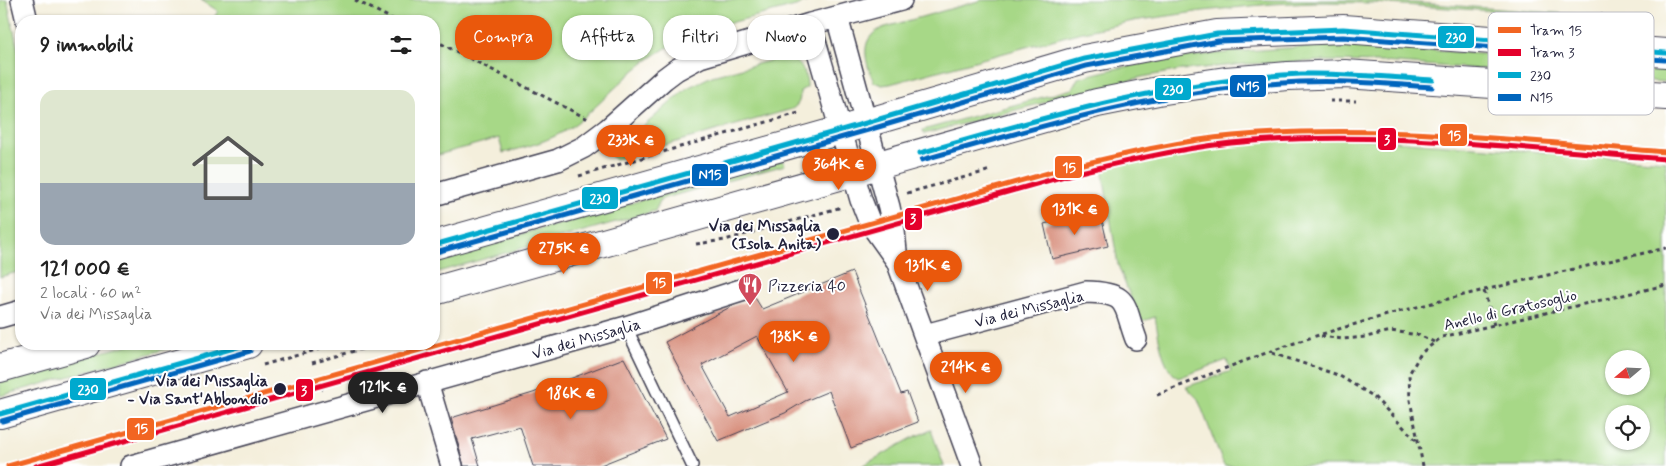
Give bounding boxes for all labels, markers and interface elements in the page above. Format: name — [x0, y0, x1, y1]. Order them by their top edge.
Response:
legend — [1488, 12, 1654, 115]
chip: Compra — [455, 15, 552, 60]
chip: Affitta — [562, 15, 653, 60]
chip: Filtri — [663, 15, 737, 60]
chip: Nuovo — [747, 15, 825, 60]
text: Tram 15 — [1530, 22, 1582, 40]
line badge: 230 — [1437, 25, 1475, 49]
text: 230 — [1445, 29, 1467, 47]
text: 9 immobili — [40, 31, 134, 59]
icon: filters — [387, 31, 415, 59]
text: Tram 3 — [1530, 44, 1575, 62]
text: 230 — [1530, 67, 1551, 85]
line badge: N15 — [1229, 74, 1267, 98]
line badge: 230 — [1154, 77, 1192, 101]
text: N15 — [1236, 78, 1260, 96]
text: 230 — [1162, 81, 1184, 99]
text: N15 — [1530, 89, 1553, 107]
icon: home — [183, 123, 273, 213]
line badge: 15 — [1439, 123, 1468, 147]
pin: 233K € — [590, 124, 672, 167]
line badge: 3 — [1377, 127, 1397, 151]
text: 15 — [1447, 127, 1461, 145]
text: 233K € — [607, 130, 655, 151]
text: 3 — [1384, 131, 1391, 149]
pin: 364K € — [798, 148, 880, 191]
text: 364K € — [813, 154, 865, 175]
line badge: 15 — [1054, 155, 1083, 179]
text: 15 — [1062, 159, 1076, 177]
line badge: N15 — [691, 163, 729, 187]
text: N15 — [698, 166, 722, 184]
line badge: 230 — [581, 186, 619, 210]
text: 230 — [589, 190, 611, 208]
pin: 131K € — [1034, 194, 1116, 236]
text: 131K € — [1052, 199, 1098, 220]
line badge: 3 — [904, 207, 923, 231]
text: 3 — [910, 210, 917, 228]
place label: Via dei Missaglia (Isola Anita) — [709, 216, 821, 255]
marker: Via dei Missaglia (Isola Anita) — [825, 226, 841, 242]
pin: 275K € — [523, 232, 605, 275]
text: 275K € — [539, 238, 589, 259]
pin: 131K € — [887, 250, 969, 292]
text: 121 000 € — [40, 255, 130, 283]
text: 131K € — [905, 255, 951, 276]
line badge: 15 — [645, 271, 673, 295]
restaurant icon: Pizzeria 40 — [737, 272, 763, 306]
text: 15 — [652, 274, 666, 292]
place label: Pizzeria 40 — [768, 276, 846, 297]
text: 2 locali · 60 m² — [40, 283, 141, 304]
street label: Anello di Gratosoglio — [1442, 285, 1579, 337]
street label: Via dei Missaglia — [972, 286, 1086, 333]
text: Via dei Missaglia — [40, 304, 152, 325]
street label: Via dei Missaglia — [530, 314, 643, 365]
pin: 138K € — [753, 320, 835, 363]
text: 138K € — [770, 326, 818, 347]
north arrow — [1605, 350, 1650, 395]
map controls — [1605, 350, 1650, 450]
pin: 214K € — [925, 352, 1007, 394]
text: 214K € — [941, 357, 991, 378]
place label: Via dei Missaglia - Via Sant'Abbondio — [127, 371, 268, 410]
pin: 121K € — [342, 372, 424, 414]
line badge: 230 — [69, 377, 107, 401]
text: 121K € — [359, 377, 407, 398]
line badge: 3 — [295, 378, 314, 402]
pin: 186K € — [530, 378, 612, 420]
text: 230 — [77, 381, 99, 399]
marker: Via dei Missaglia - Via Sant'Abbondio — [272, 381, 288, 397]
text: 3 — [301, 382, 308, 400]
text: 186K € — [546, 383, 596, 404]
button: locate — [1605, 405, 1650, 450]
line badge: 15 — [126, 417, 155, 441]
text: 15 — [134, 420, 148, 438]

